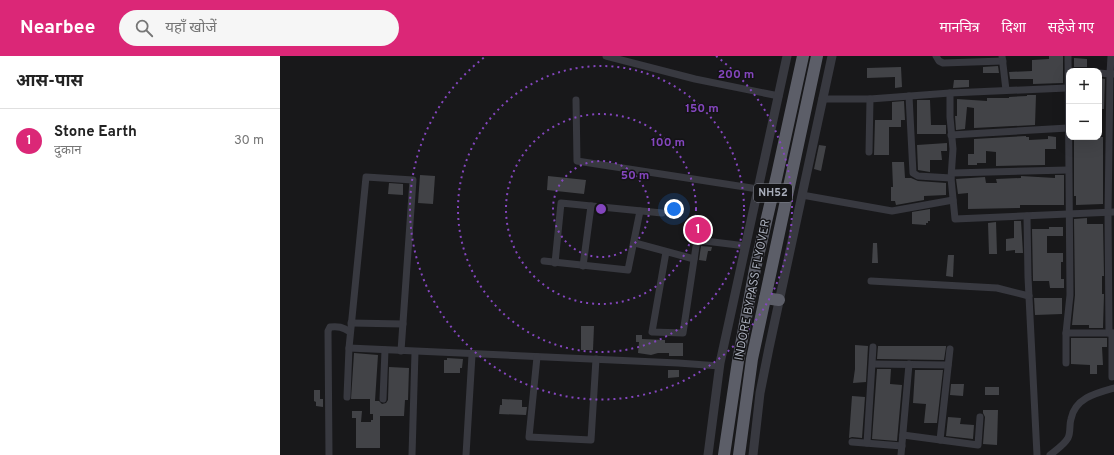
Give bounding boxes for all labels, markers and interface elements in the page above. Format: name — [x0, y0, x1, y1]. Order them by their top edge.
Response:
search box — [119, 10, 399, 46]
text: Nearbee — [20, 16, 95, 40]
icon: search — [133, 17, 155, 39]
text: यहाँ खोजें — [165, 19, 217, 38]
text: मानचित्र — [940, 20, 980, 37]
text: दिशा — [1002, 20, 1026, 37]
text: सहेजे गए — [1048, 20, 1094, 37]
text: 200 m — [718, 67, 754, 83]
map controls — [1066, 68, 1102, 140]
button: + — [1066, 68, 1102, 104]
text: आस-पास — [16, 71, 83, 93]
text: 150 m — [685, 101, 719, 117]
button: − — [1066, 104, 1102, 140]
text: Stone Earth — [54, 123, 137, 142]
text: 1 — [26, 133, 32, 149]
text: 30 m — [234, 133, 264, 149]
text: 100 m — [651, 135, 685, 151]
text: दुकान — [54, 143, 81, 159]
text: 50 m — [621, 168, 649, 184]
road number: NH52 — [754, 184, 792, 202]
your location — [664, 199, 684, 219]
centre of rings — [594, 202, 608, 216]
pin: 1 — [685, 215, 711, 245]
street label: INDORE BYPASS FLYOVER — [731, 218, 775, 362]

